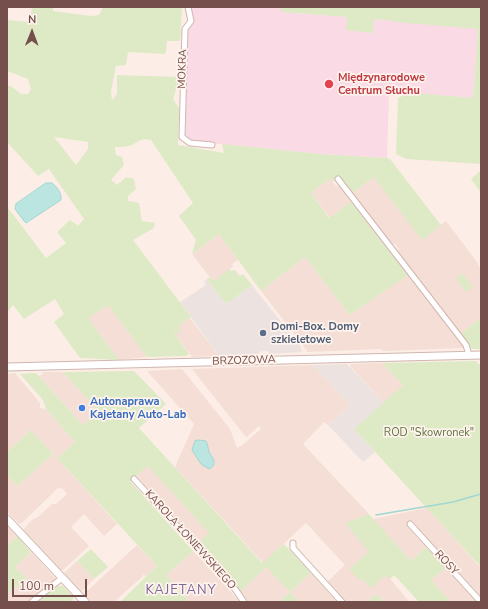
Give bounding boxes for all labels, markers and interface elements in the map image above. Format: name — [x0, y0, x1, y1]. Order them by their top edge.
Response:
north arrow — [12, 12, 52, 52]
text: N — [28, 12, 36, 27]
street label: MOKRA — [176, 49, 190, 89]
place label: Międzynarodowe Centrum Słuchu — [338, 71, 425, 97]
marker: Międzynarodowe Centrum Słuchu — [323, 78, 335, 90]
place label: Domi-Box. Domy szkieletowe — [271, 320, 359, 346]
marker: Domi-Box. Domy szkieletowe — [258, 328, 268, 338]
street label: BRZOZOWA — [212, 353, 276, 369]
place label: Autonaprawa Kajetany Auto-Lab — [90, 395, 186, 421]
marker: Autonaprawa Kajetany Auto-Lab — [77, 403, 87, 413]
park label: ROD "Skowronek" — [384, 426, 474, 440]
street label: KAROLA ŁONIEWSKIEGO — [142, 487, 238, 593]
street label: ROSY — [431, 548, 461, 578]
scale bar — [14, 571, 89, 597]
text: 100 m — [19, 578, 54, 594]
district label: KAJETANY — [146, 583, 216, 599]

